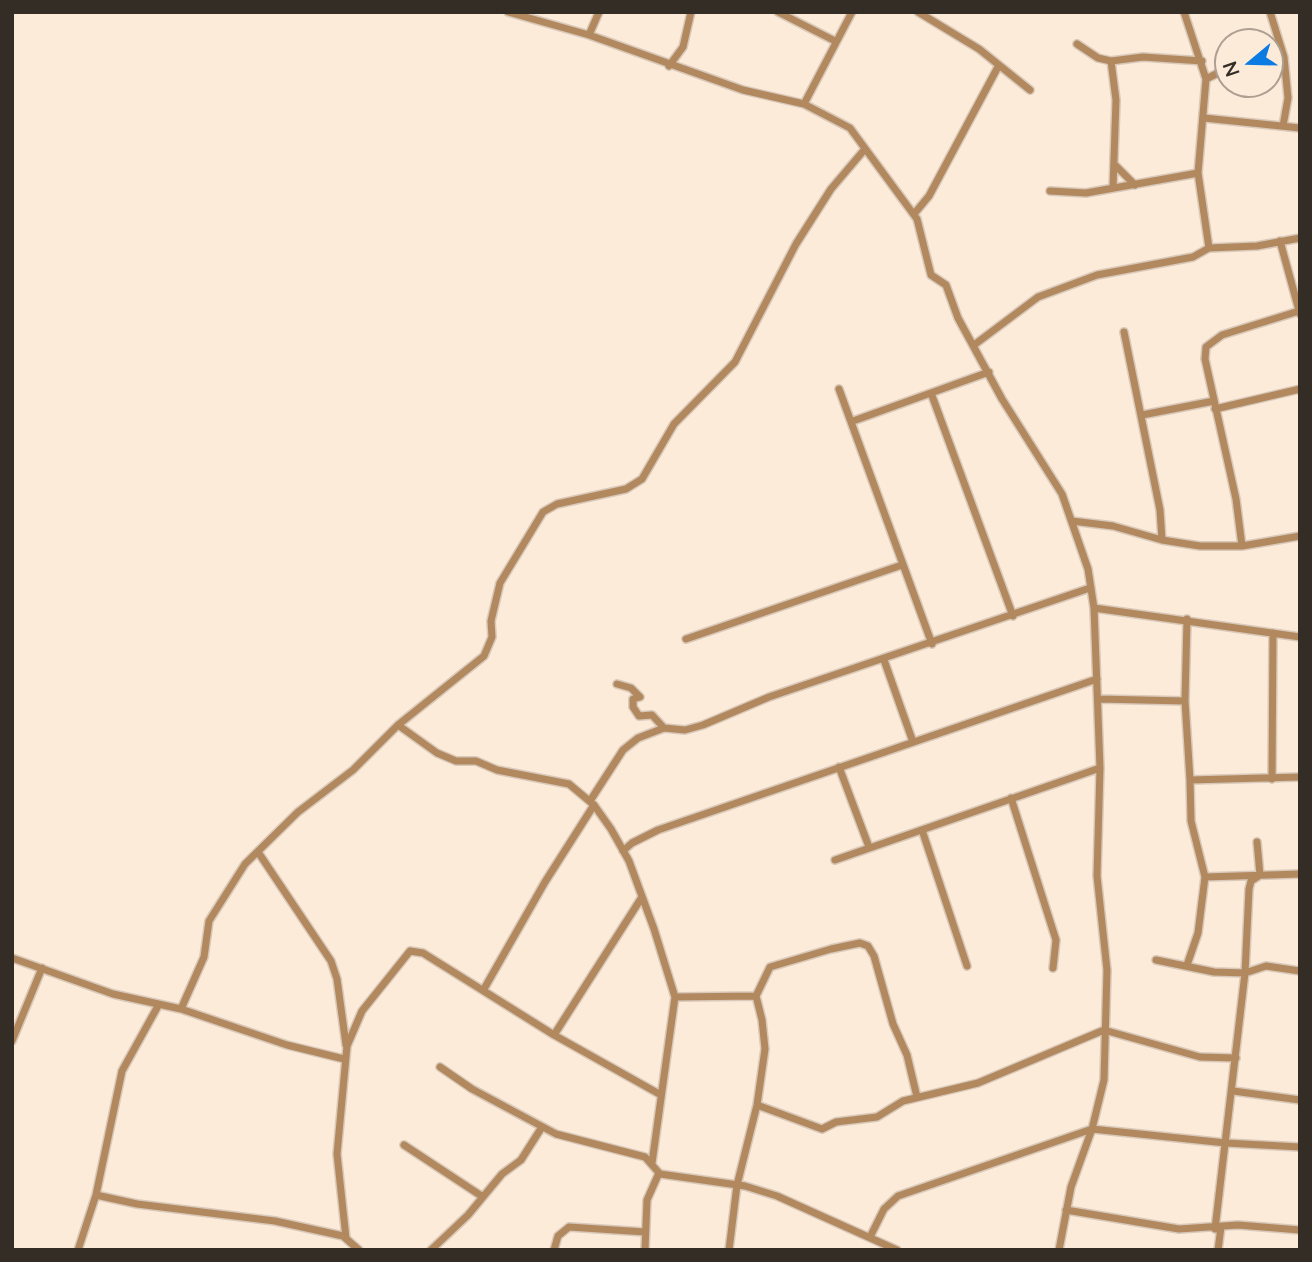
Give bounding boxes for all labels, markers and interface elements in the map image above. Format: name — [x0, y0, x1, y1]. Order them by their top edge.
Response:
north arrow — [1214, 28, 1284, 98]
text: N — [1217, 59, 1244, 80]

